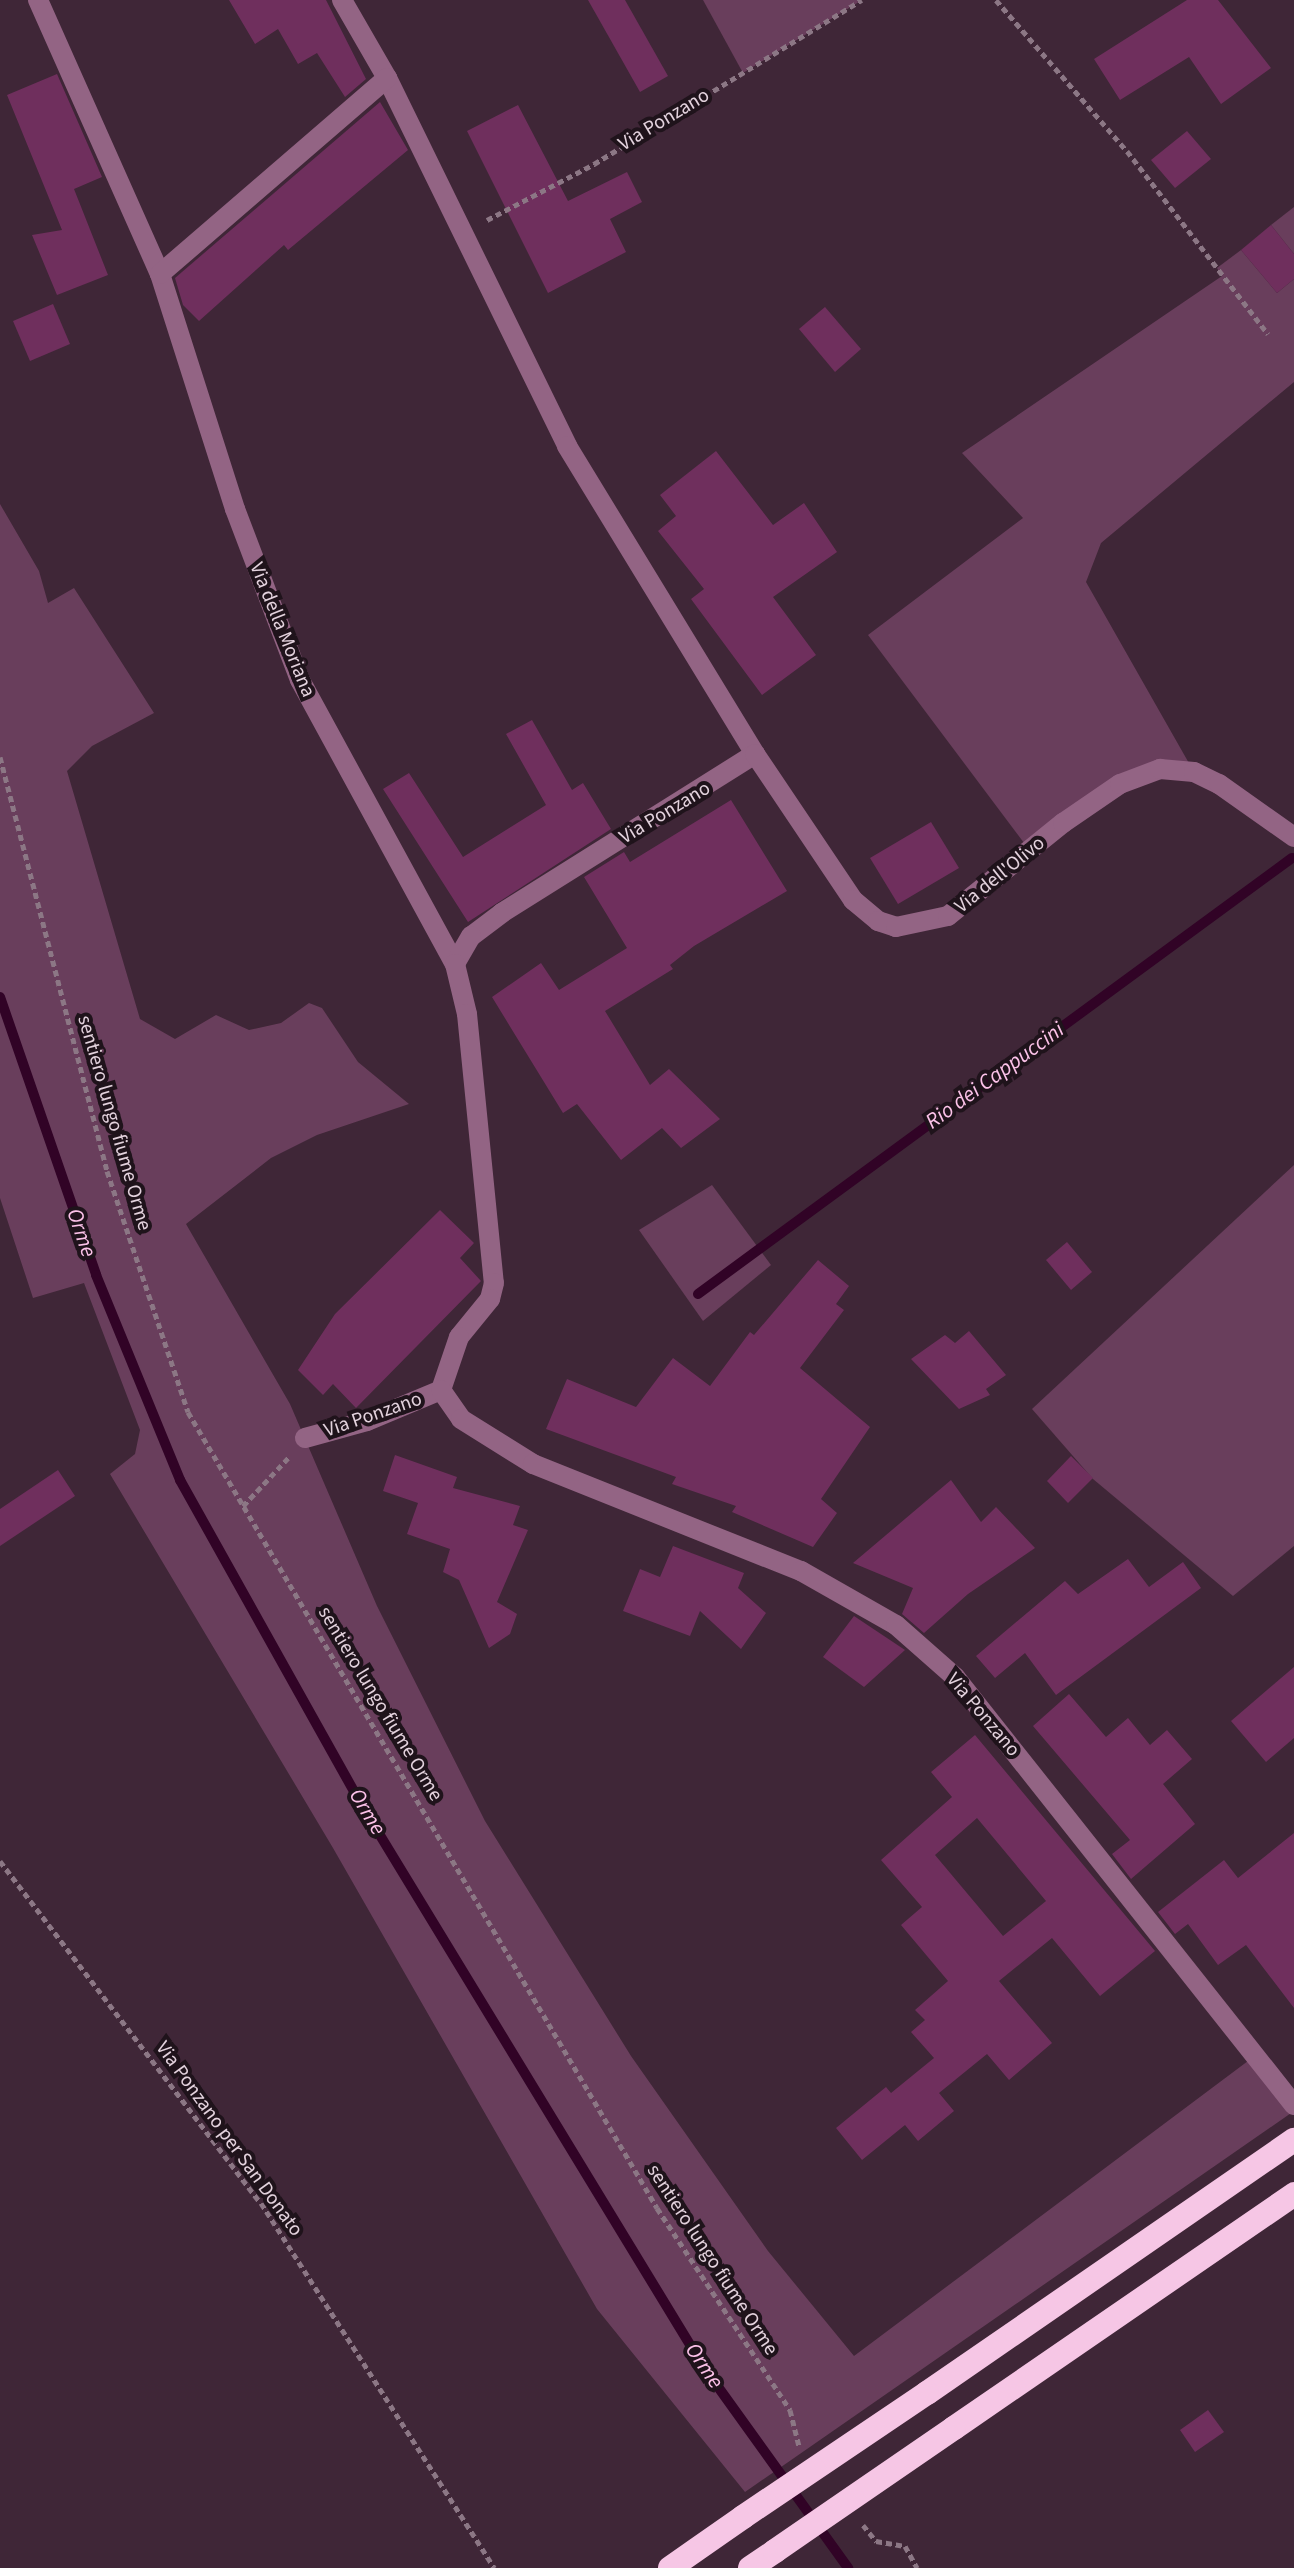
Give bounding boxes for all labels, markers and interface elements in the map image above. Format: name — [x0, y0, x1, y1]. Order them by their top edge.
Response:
street label: Via Ponzano — [614, 83, 714, 157]
street label: Via della Moriana — [244, 559, 320, 701]
street label: Via Ponzano — [615, 776, 715, 850]
street label: Via dell'Olivo — [950, 831, 1050, 919]
street label: sentiero lungo fiume Orme — [72, 1013, 156, 1233]
water label: Rio dei Cappuccini — [921, 1017, 1069, 1135]
water label: Orme — [60, 1205, 102, 1261]
street label: Via Ponzano — [321, 1387, 425, 1443]
street label: sentiero lungo fiume Orme — [312, 1602, 448, 1806]
street label: Via Ponzano — [941, 1668, 1025, 1762]
water label: Orme — [343, 1784, 391, 1840]
street label: Via Ponzano per San Donato — [150, 2037, 308, 2241]
street label: sentiero lungo fiume Orme — [641, 2160, 783, 2360]
water label: Orme — [679, 2338, 729, 2394]

